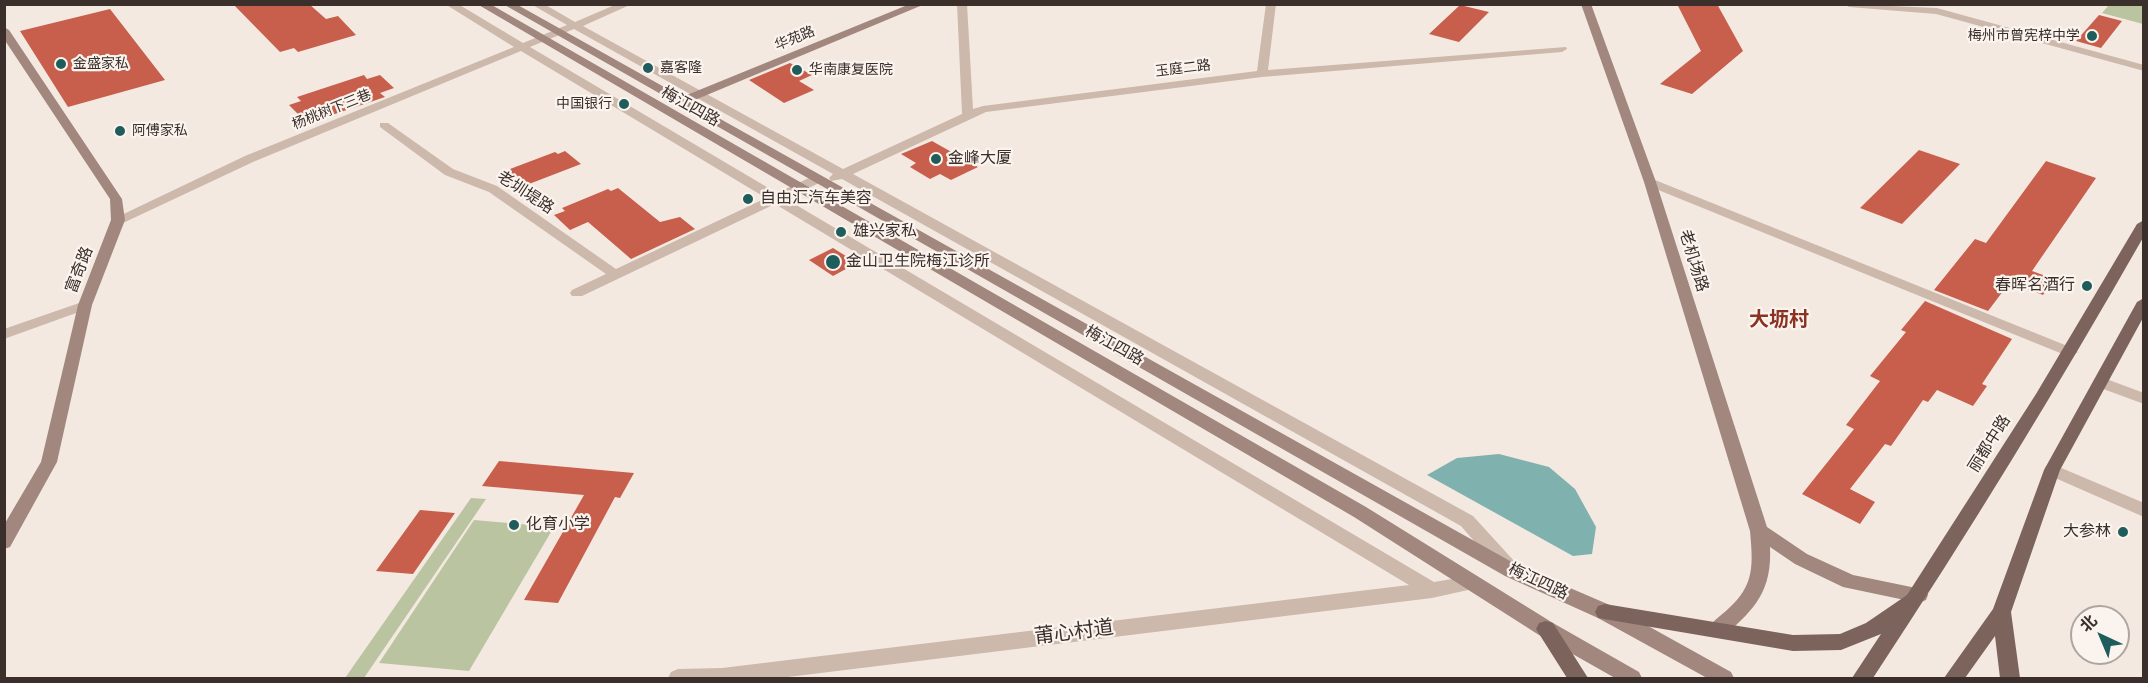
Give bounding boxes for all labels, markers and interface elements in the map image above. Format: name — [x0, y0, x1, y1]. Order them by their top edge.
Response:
street label: 华苑路 — [772, 23, 818, 55]
place label: 梅州市曾宪梓中学 — [1968, 28, 2080, 44]
marker: 梅州市曾宪梓中学 — [2085, 29, 2099, 43]
place label: 金盛家私 — [73, 56, 129, 72]
marker: 金盛家私 — [54, 57, 68, 71]
street label: 玉庭二路 — [1154, 57, 1212, 81]
place label: 嘉客隆 — [660, 60, 702, 76]
marker: 嘉客隆 — [641, 61, 655, 75]
place label: 华南康复医院 — [809, 62, 893, 78]
marker: 华南康复医院 — [790, 63, 804, 77]
street label: 梅江四路 — [657, 83, 723, 131]
street label: 杨桃树下三巷 — [290, 86, 374, 134]
place label: 中国银行 — [556, 96, 612, 112]
marker: 中国银行 — [617, 97, 631, 111]
place label: 阿傅家私 — [132, 123, 188, 139]
marker: 阿傅家私 — [113, 124, 127, 138]
place label: 金峰大厦 — [948, 149, 1012, 169]
marker: 金峰大厦 — [929, 152, 943, 166]
street label: 老圳堤路 — [493, 168, 557, 218]
place label: 自由汇汽车美容 — [760, 189, 872, 209]
marker: 自由汇汽车美容 — [741, 192, 755, 206]
place label: 雄兴家私 — [853, 222, 917, 242]
marker: 雄兴家私 — [834, 225, 848, 239]
street label: 老机场路 — [1674, 228, 1712, 294]
street label: 富奇路 — [62, 244, 98, 296]
place label: 金山卫生院梅江诊所 — [846, 252, 990, 272]
marker: 金山卫生院梅江诊所 — [824, 253, 842, 271]
place label: 春晖名酒行 — [1995, 276, 2075, 296]
marker: 春晖名酒行 — [2080, 279, 2094, 293]
district label: 大坜村 — [1749, 309, 1809, 333]
street label: 梅江四路 — [1081, 322, 1147, 370]
street label: 丽都中路 — [1965, 412, 2015, 476]
place label: 化育小学 — [526, 515, 590, 535]
marker: 化育小学 — [507, 518, 521, 532]
place label: 大参林 — [2063, 522, 2111, 542]
marker: 大参林 — [2116, 525, 2130, 539]
street label: 梅江四路 — [1505, 560, 1571, 604]
north arrow — [2070, 605, 2130, 665]
text: 北 — [2075, 610, 2102, 636]
street label: 莆心村道 — [1033, 616, 1115, 650]

